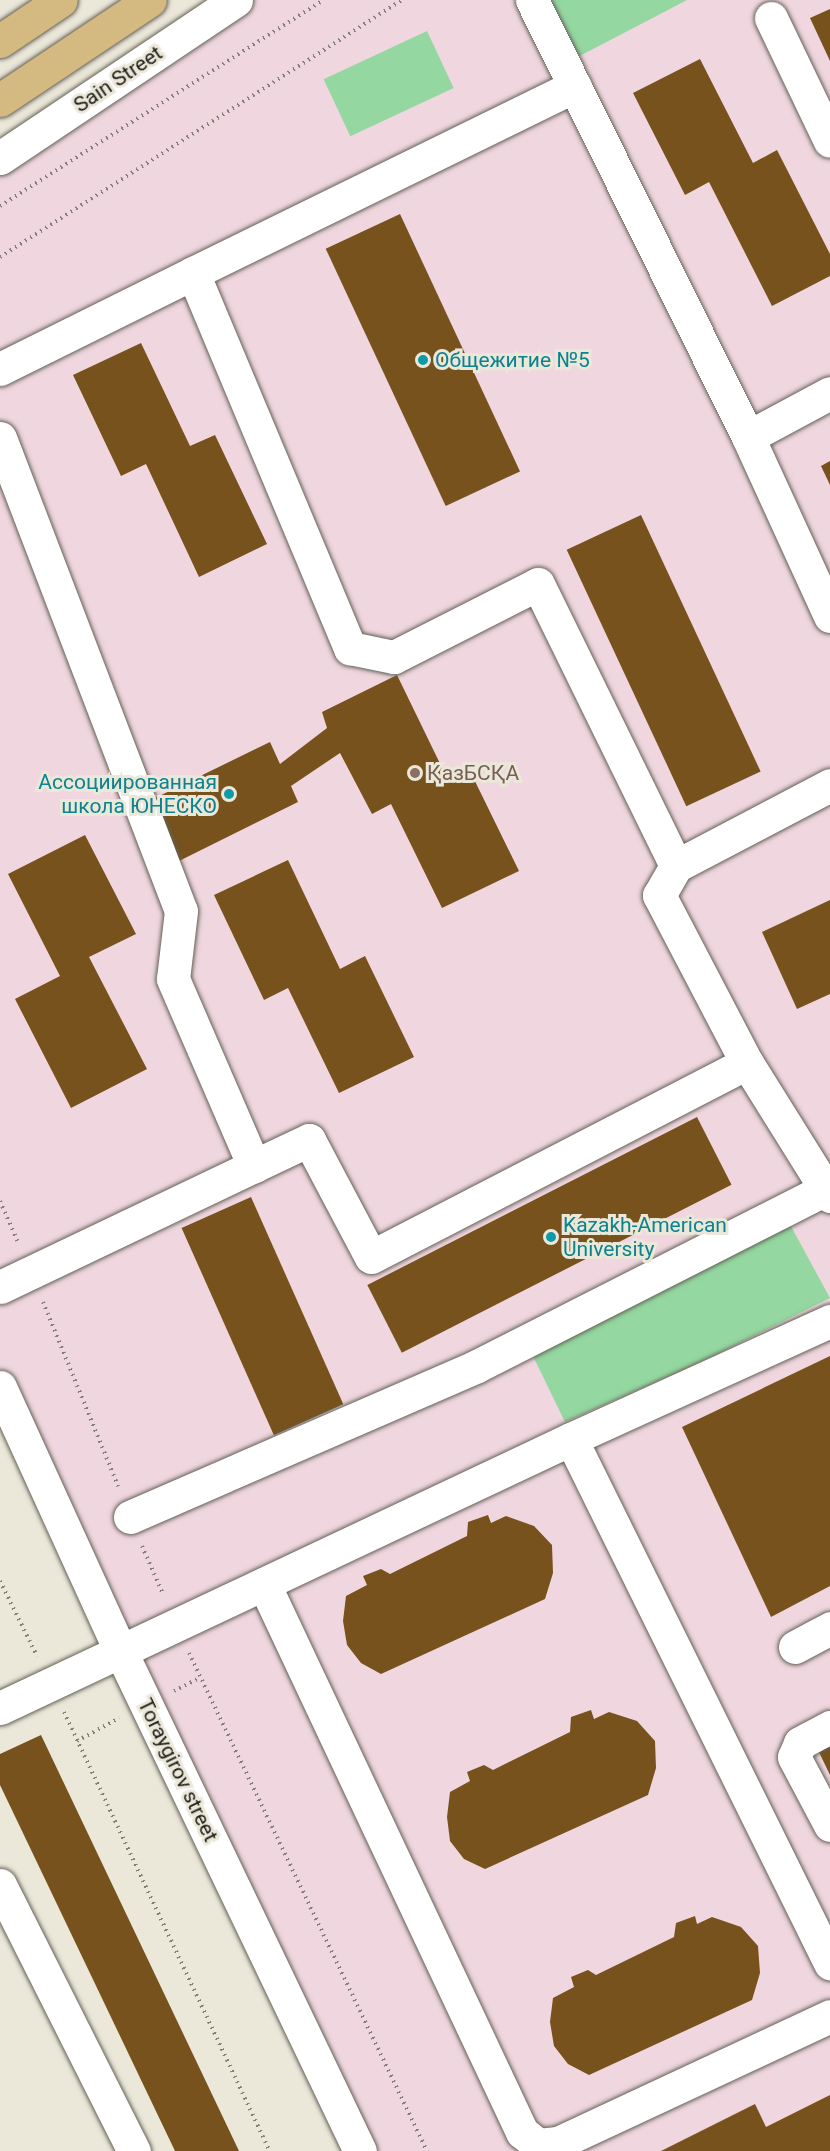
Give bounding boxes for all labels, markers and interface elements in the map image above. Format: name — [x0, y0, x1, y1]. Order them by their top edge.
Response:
street label: Sain Street — [69, 40, 167, 118]
place label: Общежитие №5 — [435, 347, 590, 373]
marker: Общежитие №5 — [416, 353, 430, 367]
place label: ҚазБСҚА — [427, 760, 519, 786]
marker: ҚазБСҚА — [408, 766, 422, 780]
place label: Ассоциированная школа ЮНЕСКО — [38, 769, 217, 819]
marker: Ассоциированная школа ЮНЕСКО — [222, 787, 236, 801]
place label: Kazakh-American University — [563, 1212, 727, 1262]
marker: Kazakh-American University — [544, 1230, 558, 1244]
street label: Toraygirov street — [132, 1694, 224, 1846]

